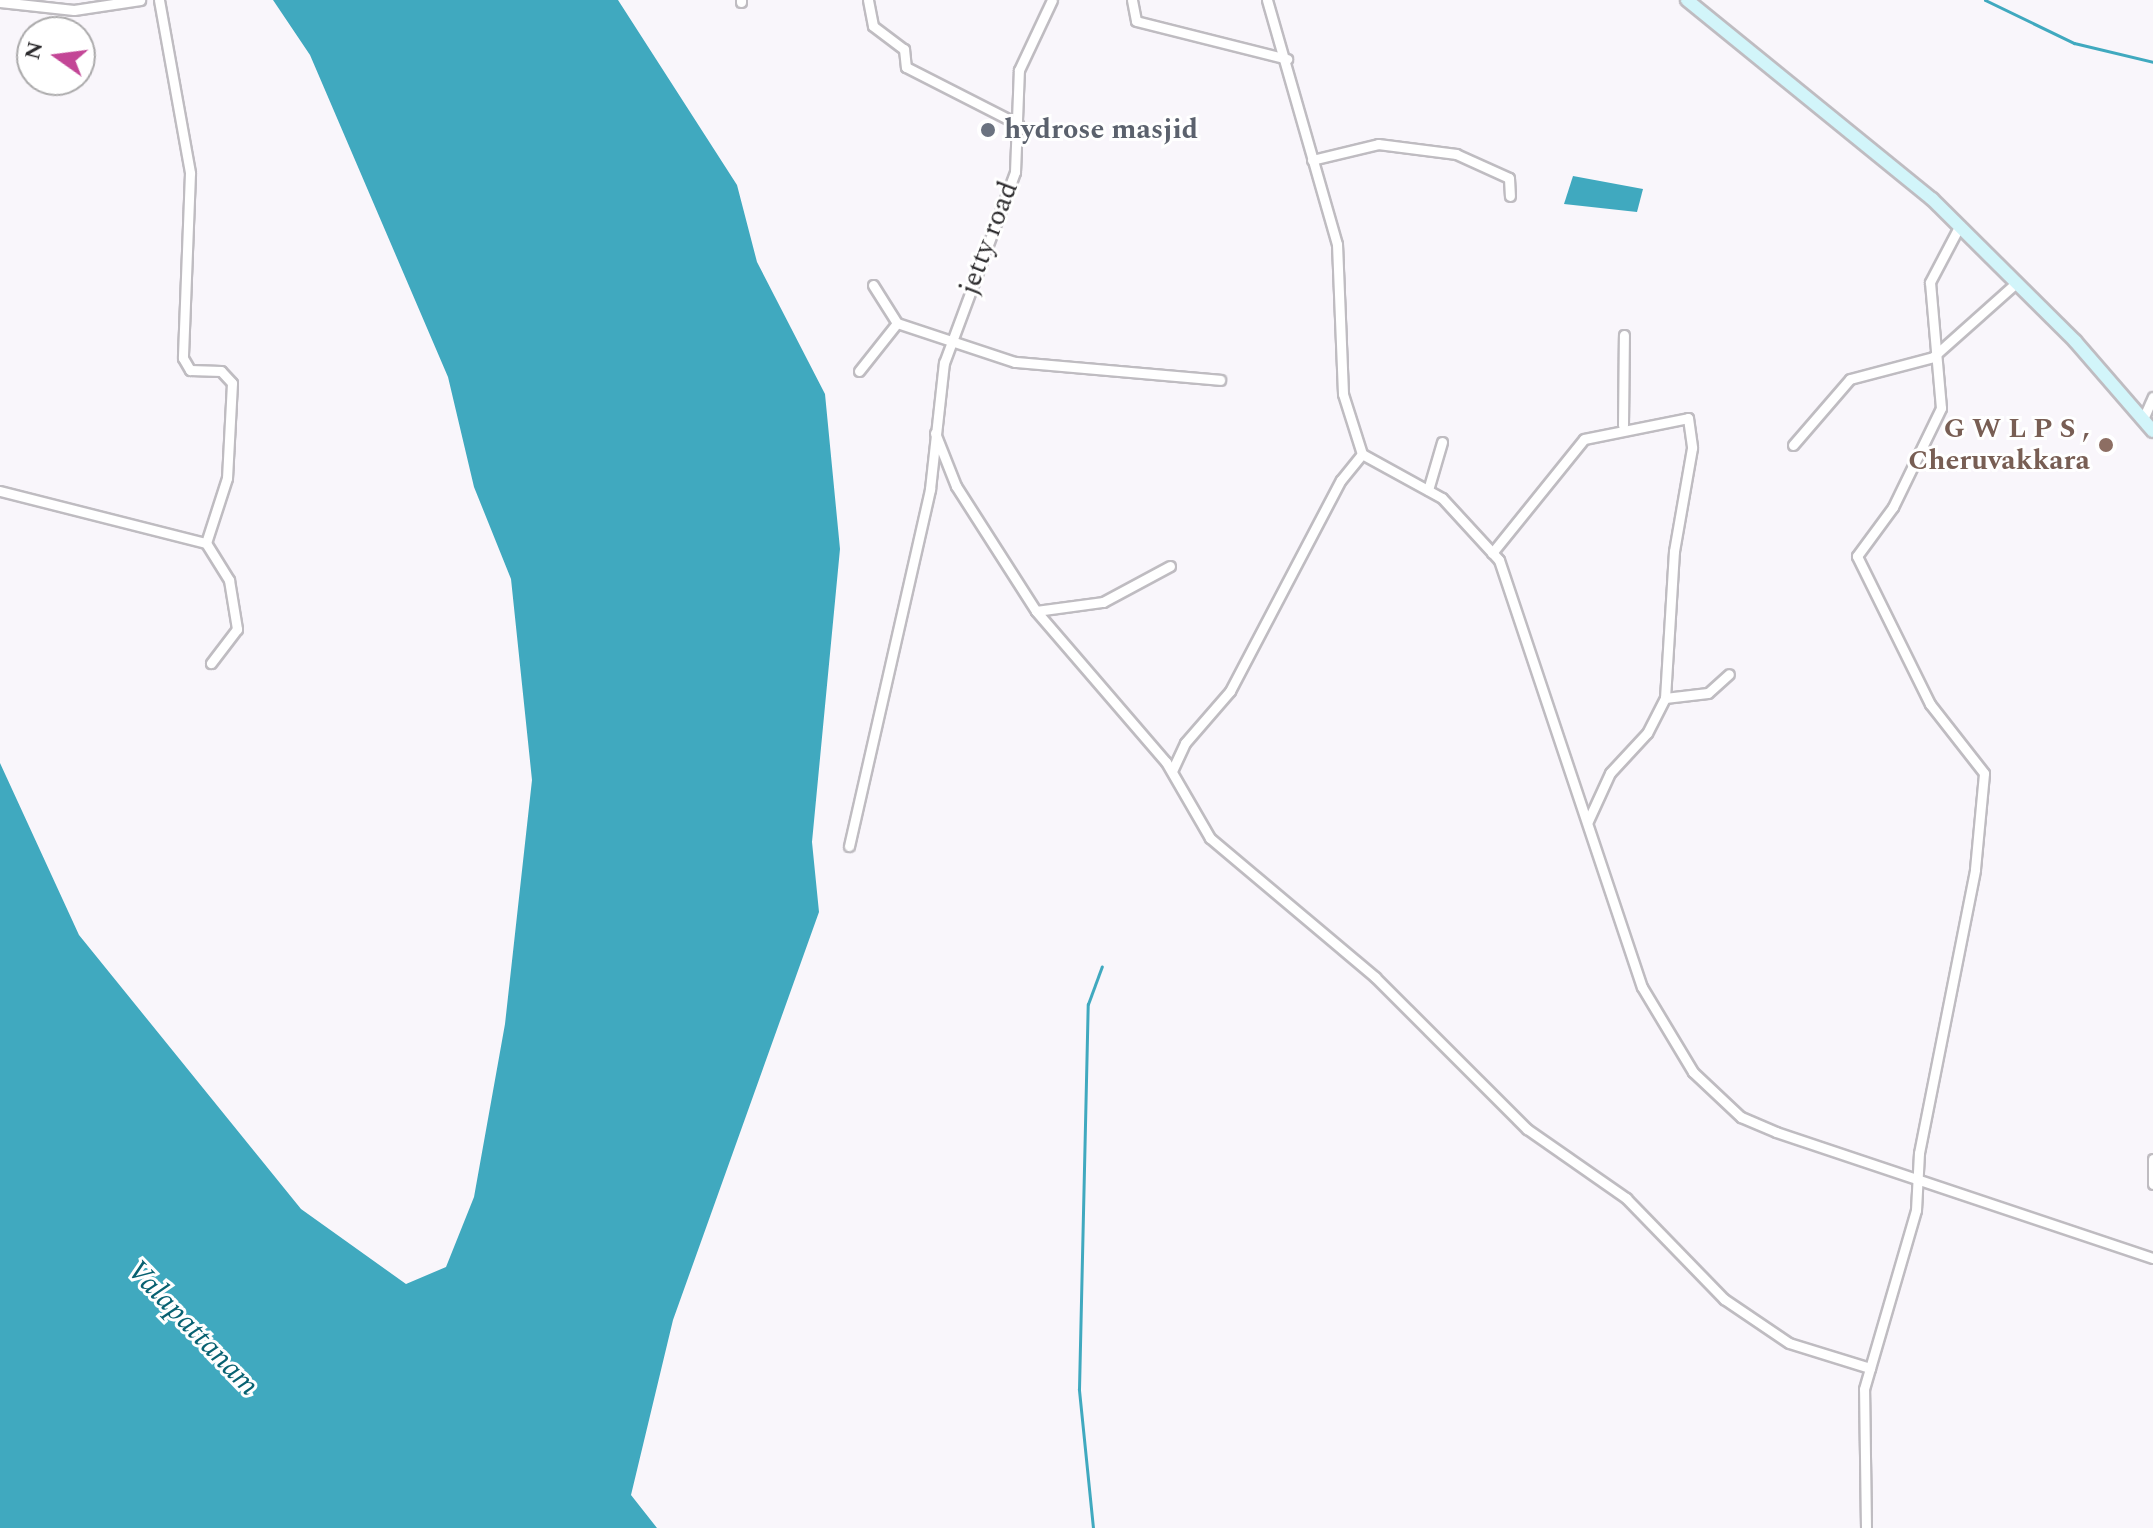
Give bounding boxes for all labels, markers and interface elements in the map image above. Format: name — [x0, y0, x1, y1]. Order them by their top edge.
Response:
north arrow — [16, 16, 96, 96]
text: N — [16, 38, 52, 63]
place label: hydrose masjid — [1004, 113, 1198, 147]
marker: hydrose masjid — [979, 121, 997, 139]
street label: jetty road — [952, 177, 1026, 299]
place label: G W L P S , Cheruvakkara — [1908, 412, 2090, 478]
marker: G W L P S , Cheruvakkara — [2097, 436, 2115, 454]
water label: Valapattanam — [119, 1253, 267, 1403]

